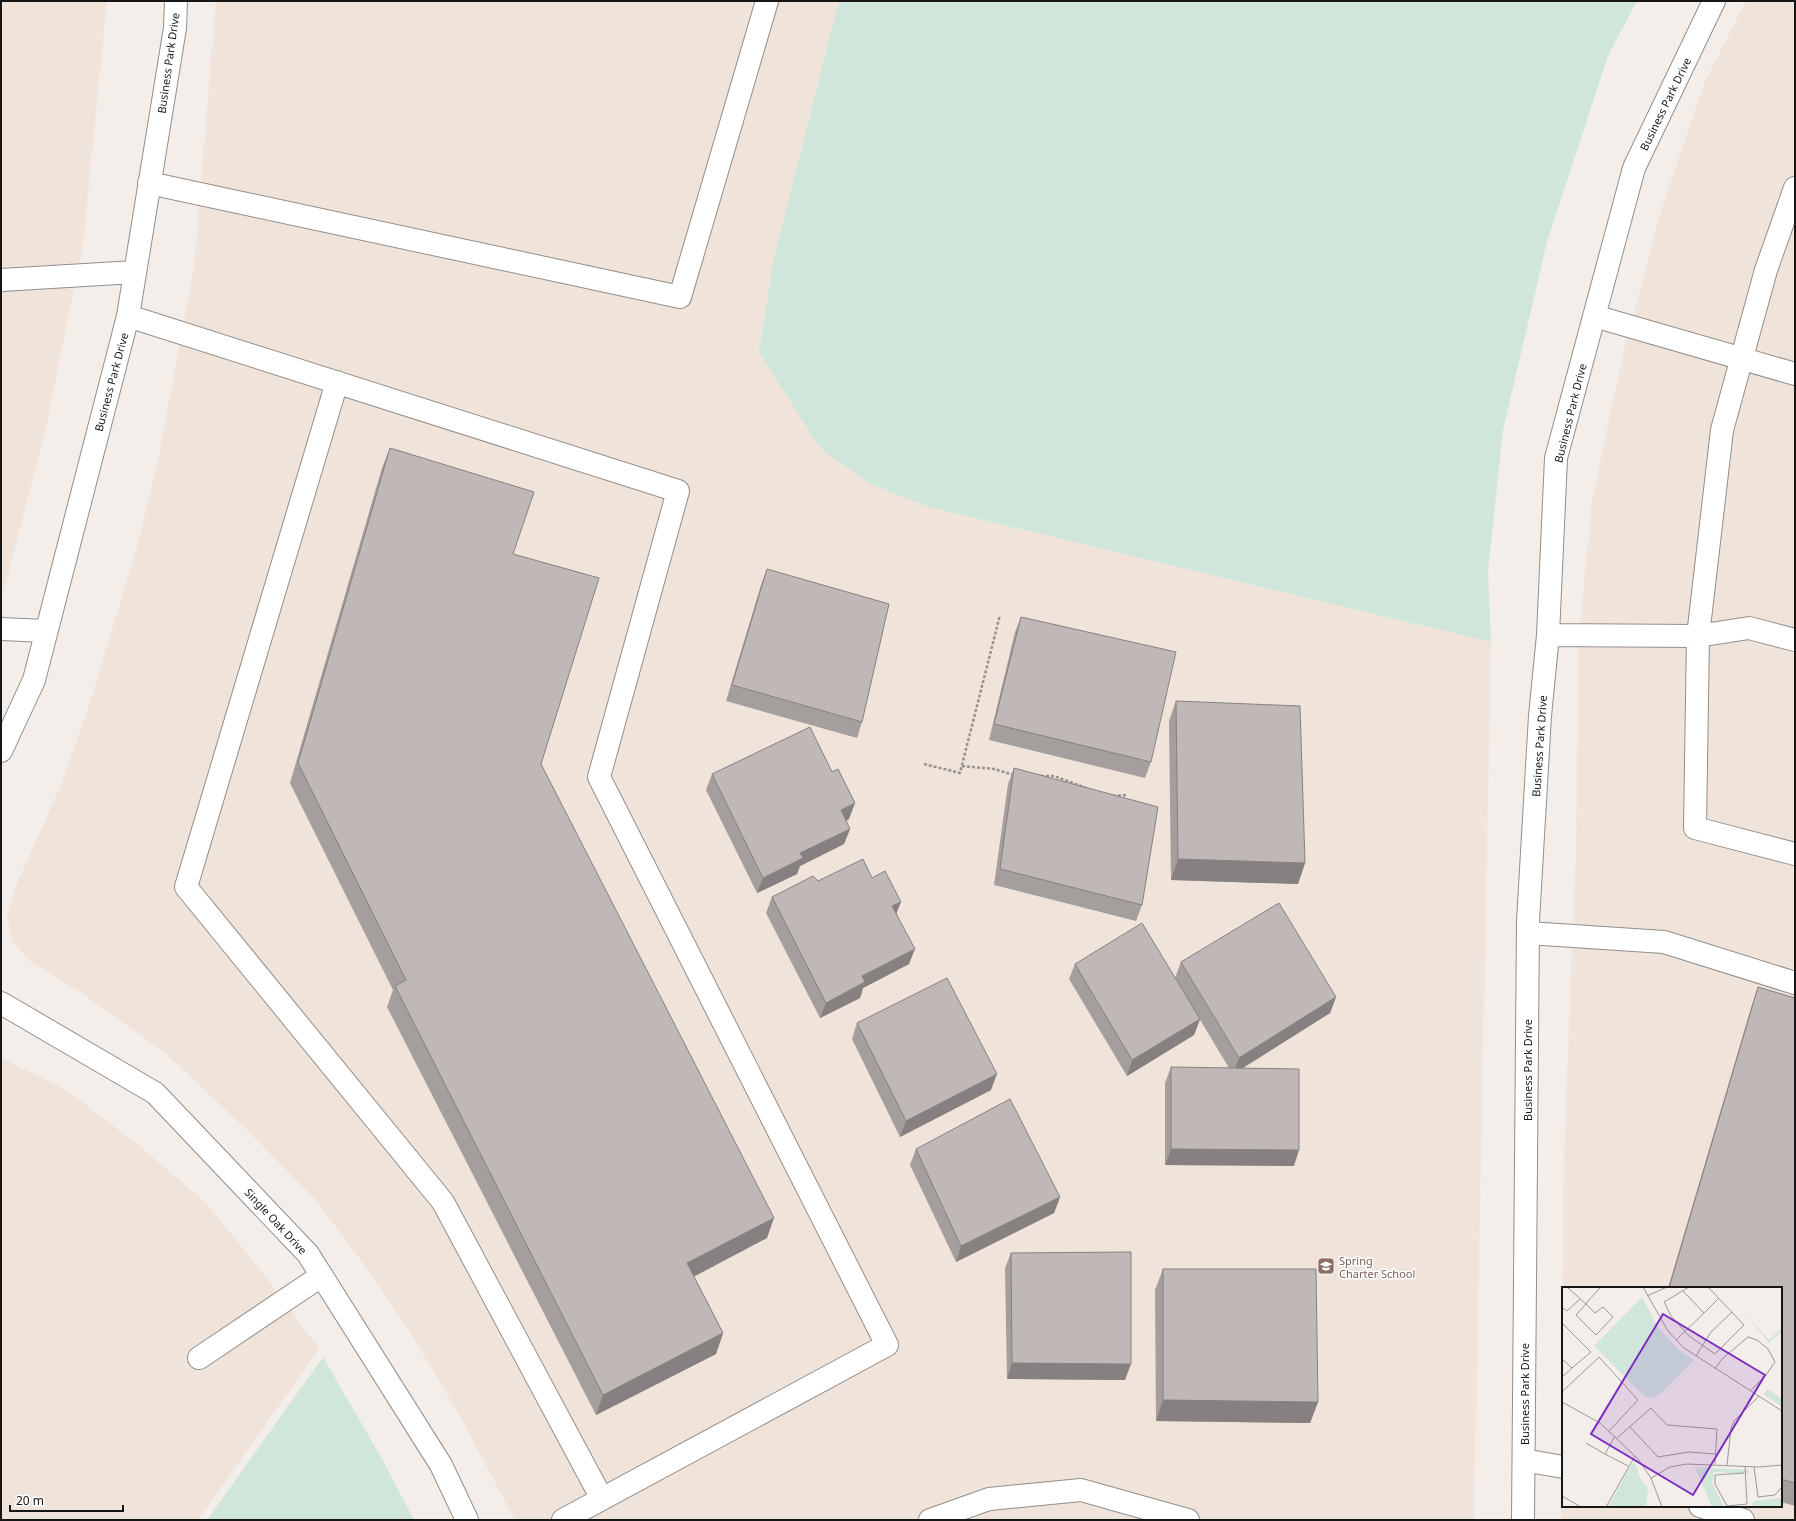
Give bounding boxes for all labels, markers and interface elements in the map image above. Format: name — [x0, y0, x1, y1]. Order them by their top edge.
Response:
street label: Business Park Drive — [153, 12, 183, 114]
street label: Business Park Drive — [1636, 55, 1694, 153]
street label: Business Park Drive — [91, 331, 131, 433]
street label: Business Park Drive — [1550, 362, 1590, 464]
street label: Business Park Drive — [1528, 695, 1550, 797]
street label: Business Park Drive — [1520, 1019, 1535, 1121]
street label: Single Oak Drive — [242, 1185, 310, 1257]
place label: Spring Charter School — [1339, 1253, 1415, 1281]
school or university icon: Spring Charter School — [1316, 1256, 1336, 1276]
inset map — [1562, 1287, 1782, 1507]
street label: Business Park Drive — [1517, 1343, 1532, 1445]
scale bar — [10, 1487, 123, 1513]
text: 20 m — [16, 1492, 44, 1509]

